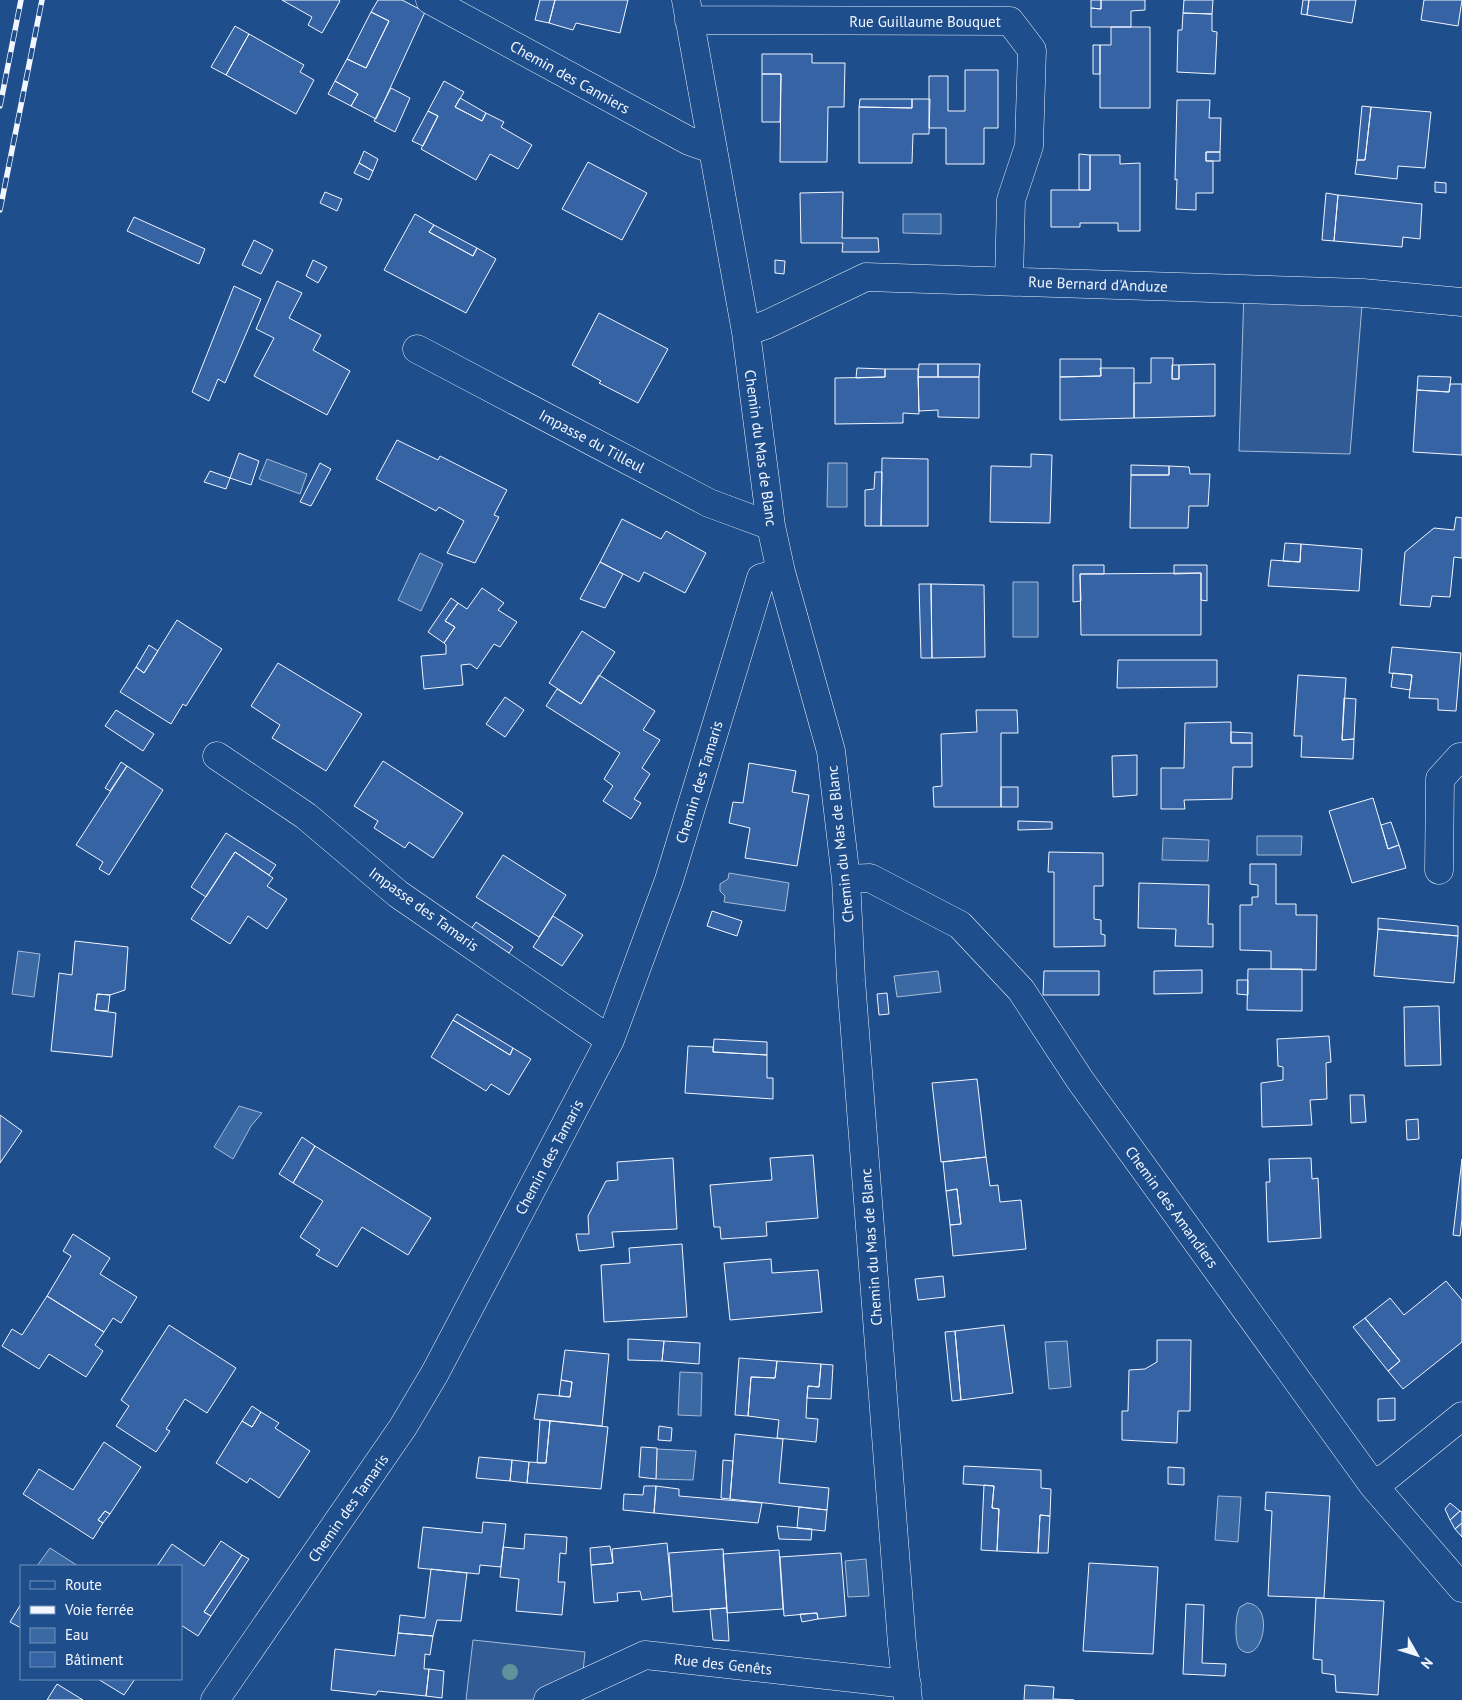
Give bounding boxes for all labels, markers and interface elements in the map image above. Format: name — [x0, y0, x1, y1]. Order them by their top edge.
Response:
street label: Rue Guillaume Bouquet — [849, 12, 1001, 31]
street label: Chemin des Canniers — [507, 36, 633, 118]
street label: Rue Bernard d'Anduze — [1028, 272, 1168, 296]
street label: Chemin du Mas de Blanc — [741, 369, 781, 528]
street label: Impasse du Tilleul — [536, 405, 649, 477]
street label: Chemin des Tamaris — [671, 718, 727, 846]
street label: Chemin du Mas de Blanc — [822, 764, 858, 923]
street label: Impasse des Tamaris — [365, 863, 483, 955]
street label: Chemin des Tamaris — [511, 1096, 587, 1218]
street label: Chemin des Amandiers — [1121, 1142, 1223, 1272]
street label: Chemin du Mas de Blanc — [856, 1167, 886, 1326]
street label: Chemin des Tamaris — [304, 1450, 392, 1566]
legend — [20, 1565, 182, 1680]
text: Route — [65, 1575, 102, 1594]
text: Voie ferrée — [64, 1600, 134, 1619]
text: Eau — [65, 1625, 89, 1644]
north arrow — [1392, 1630, 1442, 1680]
street label: Rue des Genêts — [673, 1649, 773, 1679]
text: Bâtiment — [65, 1650, 123, 1669]
text: N — [1417, 1654, 1437, 1672]

